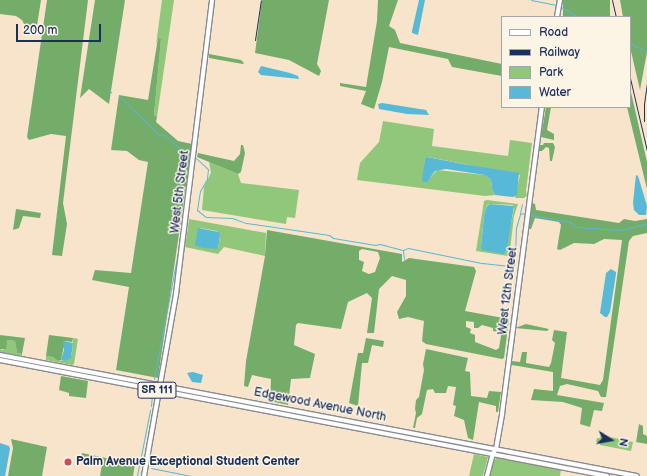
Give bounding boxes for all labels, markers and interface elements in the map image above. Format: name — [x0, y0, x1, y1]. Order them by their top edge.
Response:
scale bar — [18, 16, 103, 42]
legend — [501, 16, 631, 108]
text: 200 m — [23, 23, 57, 38]
text: Road — [539, 25, 568, 40]
text: Railway — [539, 45, 580, 60]
text: Park — [539, 65, 563, 80]
text: Water — [539, 85, 571, 100]
street label: West 5th Street — [168, 150, 192, 234]
street label: West 12th Street — [495, 246, 521, 336]
road number: SR 111 — [137, 381, 177, 399]
street label: Edgewood Avenue North — [253, 385, 387, 425]
north arrow — [591, 420, 631, 460]
text: N — [616, 437, 630, 448]
place label: Palm Avenue Exceptional Student Center — [76, 455, 300, 469]
marker: Palm Avenue Exceptional Student Center — [63, 457, 73, 467]

